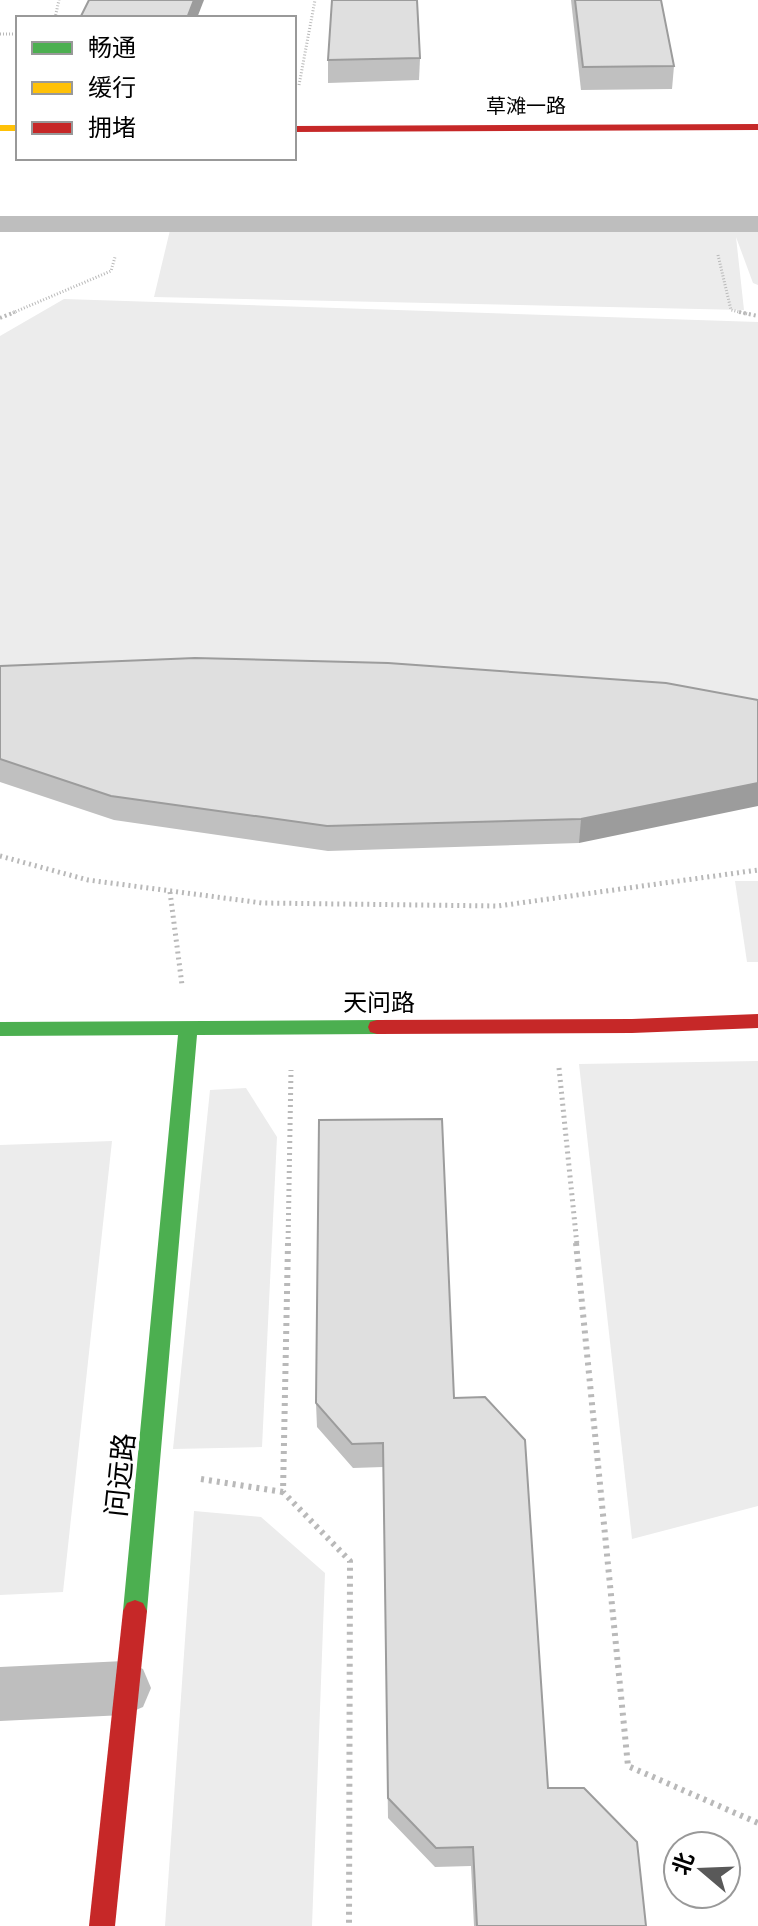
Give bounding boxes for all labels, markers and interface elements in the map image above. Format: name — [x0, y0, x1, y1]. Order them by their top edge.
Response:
legend — [16, 16, 296, 160]
text: 畅通 — [88, 33, 136, 62]
text: 缓行 — [88, 73, 136, 102]
street label: 草滩一路 — [486, 94, 566, 118]
text: 拥堵 — [88, 113, 136, 142]
street label: 天问路 — [343, 988, 415, 1017]
street label: 问远路 — [99, 1431, 141, 1519]
north arrow — [662, 1830, 742, 1910]
text: 北 — [667, 1849, 699, 1878]

